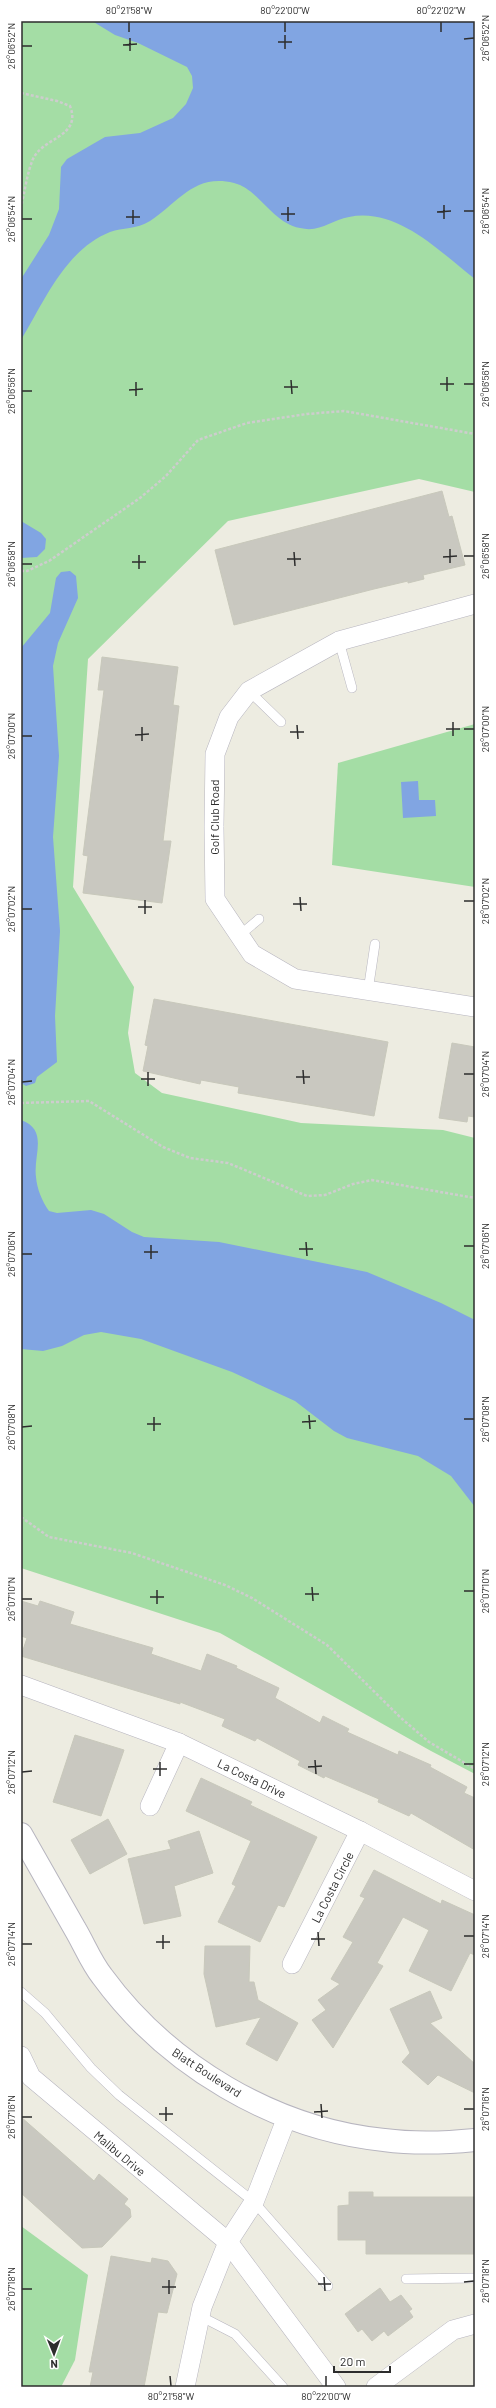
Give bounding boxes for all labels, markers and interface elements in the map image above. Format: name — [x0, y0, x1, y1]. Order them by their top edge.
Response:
text: 80°21'58"W — [106, 4, 152, 16]
text: 80°22'00"W — [260, 4, 310, 16]
text: 80°22'02"W — [416, 4, 466, 16]
text: 26°06'52"N — [479, 15, 491, 61]
text: 26°06'52"N — [5, 23, 17, 69]
text: 26°06'54"N — [479, 188, 491, 234]
text: 26°06'54"N — [5, 196, 17, 242]
text: 26°06'56"N — [479, 361, 491, 407]
text: 26°06'56"N — [5, 368, 17, 414]
text: 26°06'58"N — [479, 533, 491, 579]
text: 26°06'58"N — [5, 541, 17, 587]
text: 26°07'00"N — [479, 706, 491, 752]
text: 26°07'00"N — [5, 713, 17, 759]
street label: Golf Club Road — [207, 779, 221, 855]
text: 26°07'02"N — [479, 878, 491, 924]
text: 26°07'02"N — [5, 886, 17, 932]
text: 26°07'04"N — [479, 1051, 491, 1097]
text: 26°07'04"N — [5, 1059, 17, 1105]
text: 26°07'06"N — [479, 1223, 491, 1269]
text: 26°07'06"N — [5, 1231, 17, 1277]
text: 26°07'08"N — [479, 1396, 491, 1442]
text: 26°07'08"N — [5, 1404, 17, 1450]
text: 26°07'10"N — [479, 1569, 491, 1613]
text: 26°07'10"N — [5, 1577, 17, 1621]
text: 26°07'12"N — [479, 1742, 491, 1786]
text: 26°07'12"N — [5, 1750, 17, 1794]
street label: La Costa Drive — [215, 1755, 289, 1801]
street label: La Costa Circle — [308, 1849, 356, 1925]
text: 26°07'14"N — [479, 1914, 491, 1958]
text: 26°07'14"N — [5, 1922, 17, 1966]
street label: Blatt Boulevard — [170, 2044, 244, 2100]
text: 26°07'16"N — [479, 2087, 491, 2131]
text: 26°07'16"N — [5, 2095, 17, 2139]
street label: Malibu Drive — [92, 2128, 148, 2178]
text: 26°07'18"N — [479, 2259, 491, 2303]
text: 26°07'18"N — [5, 2267, 17, 2311]
north arrow — [34, 2334, 74, 2374]
scale bar — [334, 2348, 390, 2374]
text: 20 m — [340, 2354, 366, 2368]
text: N — [50, 2358, 58, 2371]
text: 80°21'58"W — [148, 2390, 194, 2402]
text: 80°22'00"W — [301, 2390, 351, 2402]

